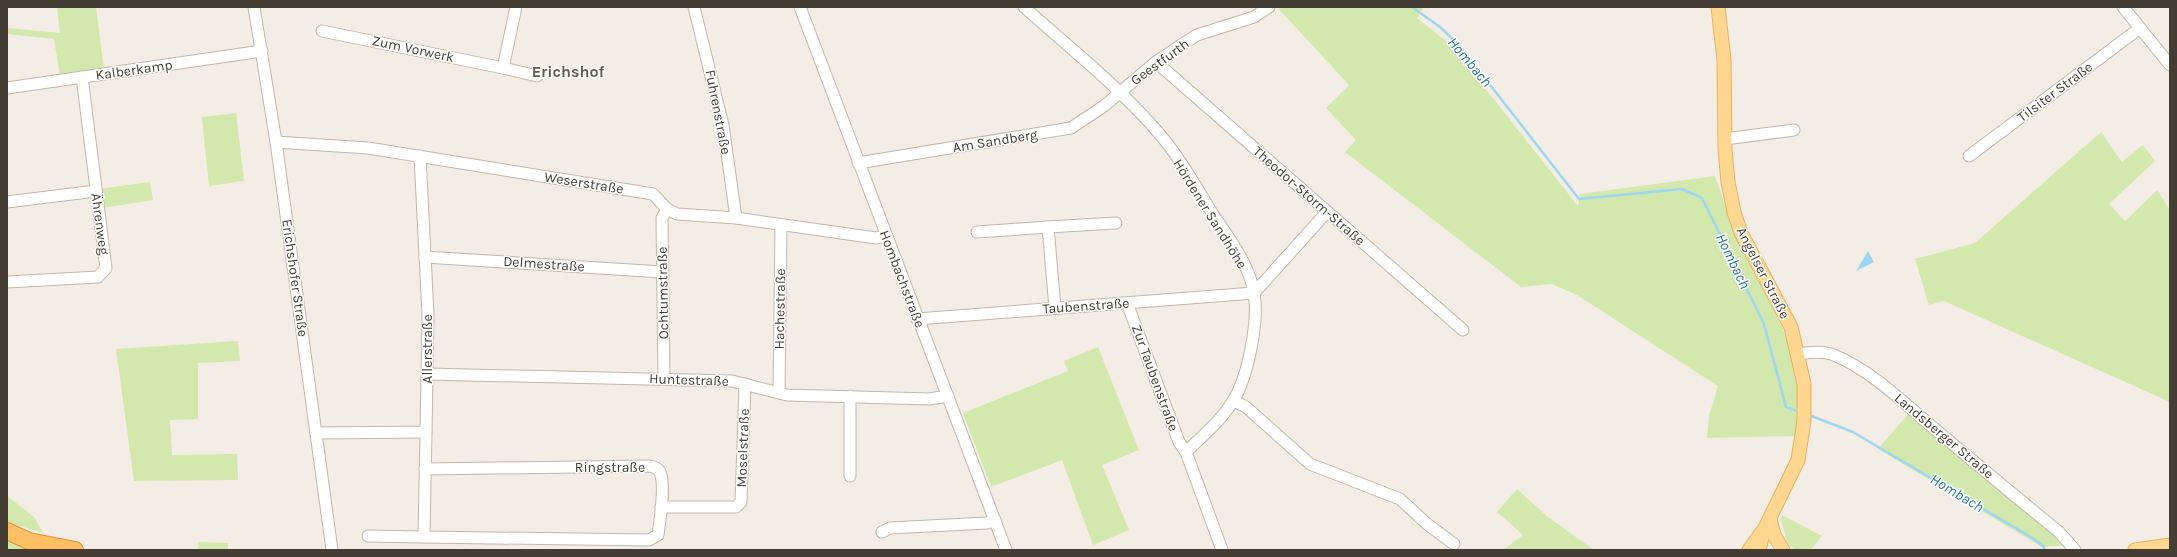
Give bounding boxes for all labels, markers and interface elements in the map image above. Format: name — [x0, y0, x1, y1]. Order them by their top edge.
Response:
street label: Zum Vorwerk — [370, 32, 456, 66]
water label: Hombach — [1444, 33, 1496, 91]
street label: Geestfurth — [1127, 35, 1193, 89]
street label: Kalberkamp — [94, 56, 174, 84]
street label: Tilsiter Straße — [2014, 58, 2096, 126]
district label: Erichshof — [532, 62, 604, 81]
street label: Fuhrenstraße — [701, 68, 735, 156]
street label: Am Sandberg — [951, 126, 1039, 156]
street label: Theodor-Storm-Straße — [1250, 143, 1368, 249]
street label: Hördener Sandhöhe — [1169, 156, 1251, 272]
street label: Weserstraße — [543, 168, 625, 198]
street label: Ährenweg — [87, 192, 113, 256]
street label: Erichshofer Straße — [278, 218, 312, 338]
street label: Angelser Straße — [1733, 224, 1793, 322]
street label: Hombachstraße — [876, 228, 928, 330]
water label: Hombach — [1712, 230, 1754, 292]
street label: Ochtumstraße — [654, 246, 672, 340]
street label: Delmestraße — [503, 253, 585, 275]
street label: Hachestraße — [771, 268, 789, 350]
street label: Taubenstraße — [1042, 294, 1130, 318]
street label: Allerstraße — [419, 314, 436, 384]
street label: Zur Taubenstraße — [1128, 322, 1182, 434]
street label: Huntestraße — [649, 370, 729, 390]
street label: Landsberger Straße — [1891, 389, 1997, 483]
street label: Moselstraße — [733, 408, 753, 488]
street label: Ringstraße — [575, 459, 645, 476]
water label: Hombach — [1927, 470, 1987, 516]

